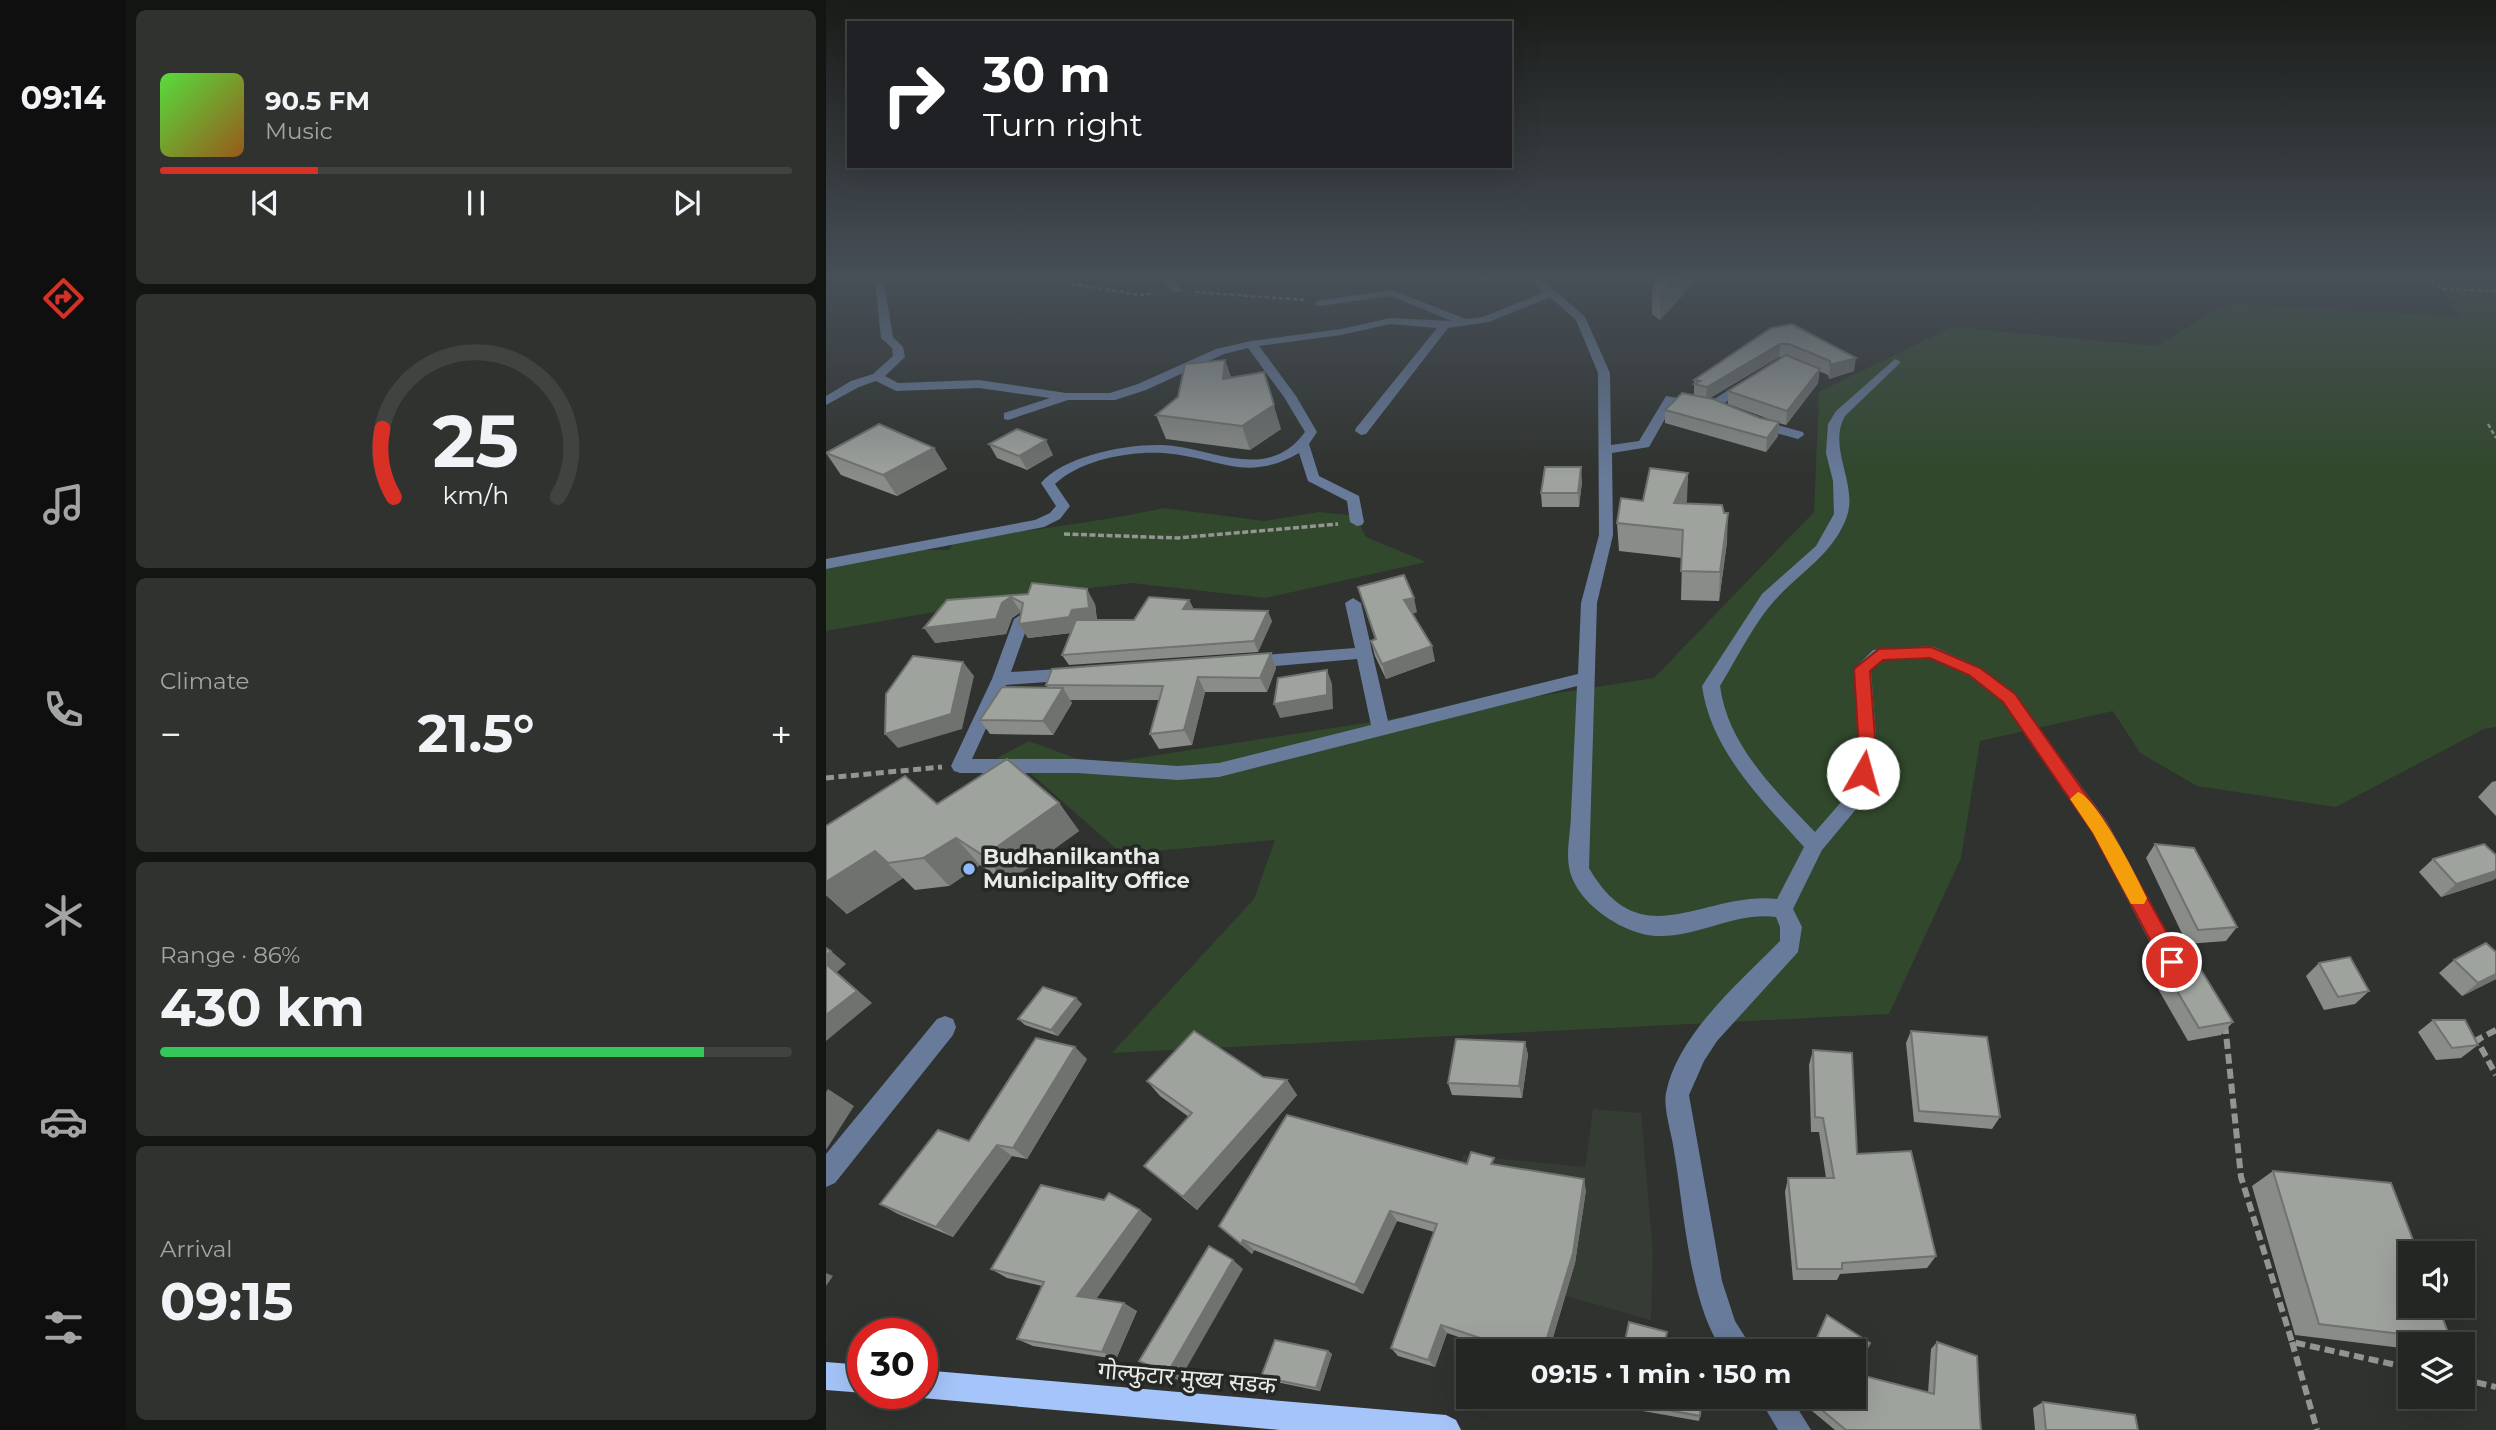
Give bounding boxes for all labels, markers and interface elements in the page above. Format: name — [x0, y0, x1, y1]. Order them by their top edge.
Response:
text: 30 m — [983, 45, 1111, 104]
icon: right — [868, 49, 959, 140]
text: 09:14 — [20, 78, 106, 117]
text: 90.5 FM — [265, 85, 370, 117]
text: Turn right — [983, 105, 1143, 144]
text: Music — [265, 117, 333, 145]
icon: previous — [246, 184, 284, 222]
icon: pause — [457, 184, 495, 222]
icon: next — [668, 184, 706, 222]
icon: directions — [39, 274, 88, 323]
text: 25 — [433, 397, 519, 485]
icon: music — [39, 480, 88, 529]
text: km/h — [443, 480, 509, 510]
text: Climate — [160, 667, 249, 695]
icon: phone — [39, 685, 88, 734]
text: 21.5° — [417, 702, 535, 765]
text: − — [160, 711, 182, 758]
text: + — [770, 711, 792, 758]
position arrow — [1826, 736, 1900, 810]
place label: Budhanilkantha Municipality Office — [983, 844, 1190, 893]
marker: Budhanilkantha Municipality Office — [961, 861, 977, 877]
icon: climate — [39, 891, 88, 940]
pin — [2142, 932, 2202, 992]
text: Range · 86% — [160, 941, 300, 969]
icon: arrive — [2153, 943, 2191, 981]
text: 430 km — [160, 976, 365, 1039]
icon: car — [39, 1097, 88, 1146]
text: Arrival — [160, 1235, 233, 1263]
map controls — [2398, 1241, 2475, 1409]
button: sound — [2398, 1241, 2475, 1318]
text: 09:15 — [160, 1270, 293, 1333]
icon: filters — [39, 1303, 88, 1352]
speed limit sign: 30 — [847, 1318, 938, 1409]
button: layers — [2398, 1332, 2475, 1409]
street label: गोल्फुटार मुख्य सडक — [1097, 1355, 1278, 1401]
text: 09:15 · 1 min · 150 m — [1531, 1358, 1791, 1390]

